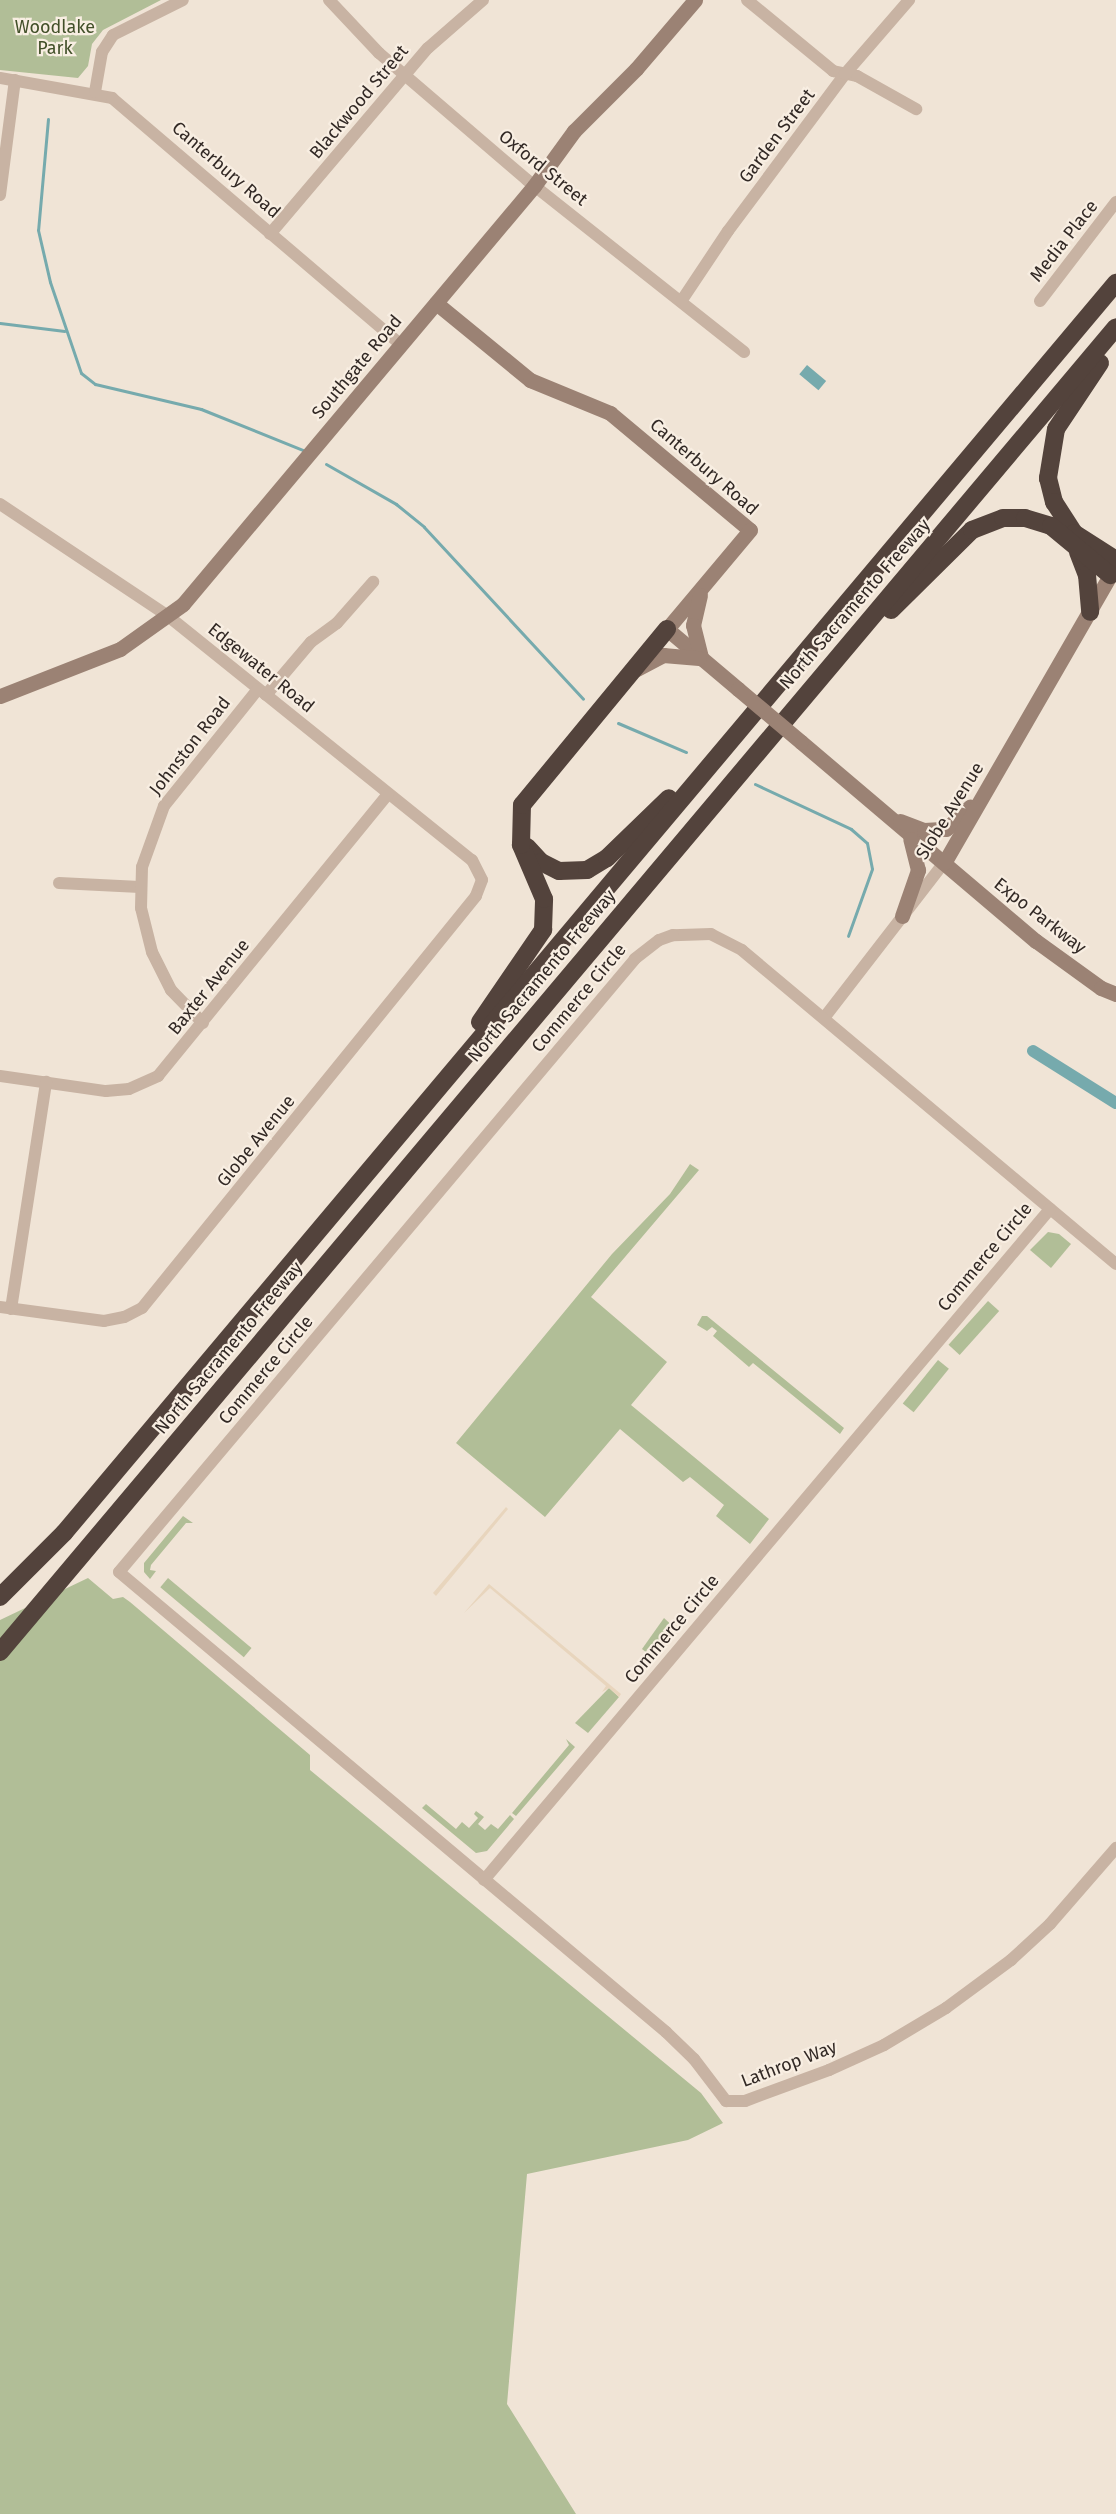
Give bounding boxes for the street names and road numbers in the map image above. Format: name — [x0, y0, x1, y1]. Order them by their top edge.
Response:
street label: Blackwood Street — [305, 41, 413, 163]
street label: Garden Street — [735, 85, 819, 187]
street label: Canterbury Road — [167, 117, 285, 223]
street label: Oxford Street — [494, 126, 592, 210]
street label: Media Place — [1025, 196, 1103, 286]
street label: Southgate Road — [307, 311, 407, 423]
street label: Canterbury Road — [645, 414, 763, 520]
street label: North Sacramento Freeway — [775, 514, 935, 694]
street label: Edgewater Road — [203, 618, 319, 718]
street label: Johnston Road — [145, 692, 235, 800]
street label: Slobe Avenue — [912, 758, 988, 864]
street label: Expo Parkway — [990, 873, 1090, 959]
street label: North Sacramento Freeway — [464, 885, 620, 1067]
street label: Baxter Avenue — [164, 935, 254, 1039]
street label: Commerce Circle — [527, 939, 631, 1057]
street label: Globe Avenue — [212, 1091, 300, 1191]
street label: Commerce Circle — [933, 1198, 1037, 1316]
street label: North Sacramento Freeway — [151, 1257, 307, 1439]
street label: Commerce Circle — [214, 1311, 318, 1429]
street label: Commerce Circle — [620, 1570, 724, 1688]
street label: Lathrop Way — [738, 2036, 840, 2092]

